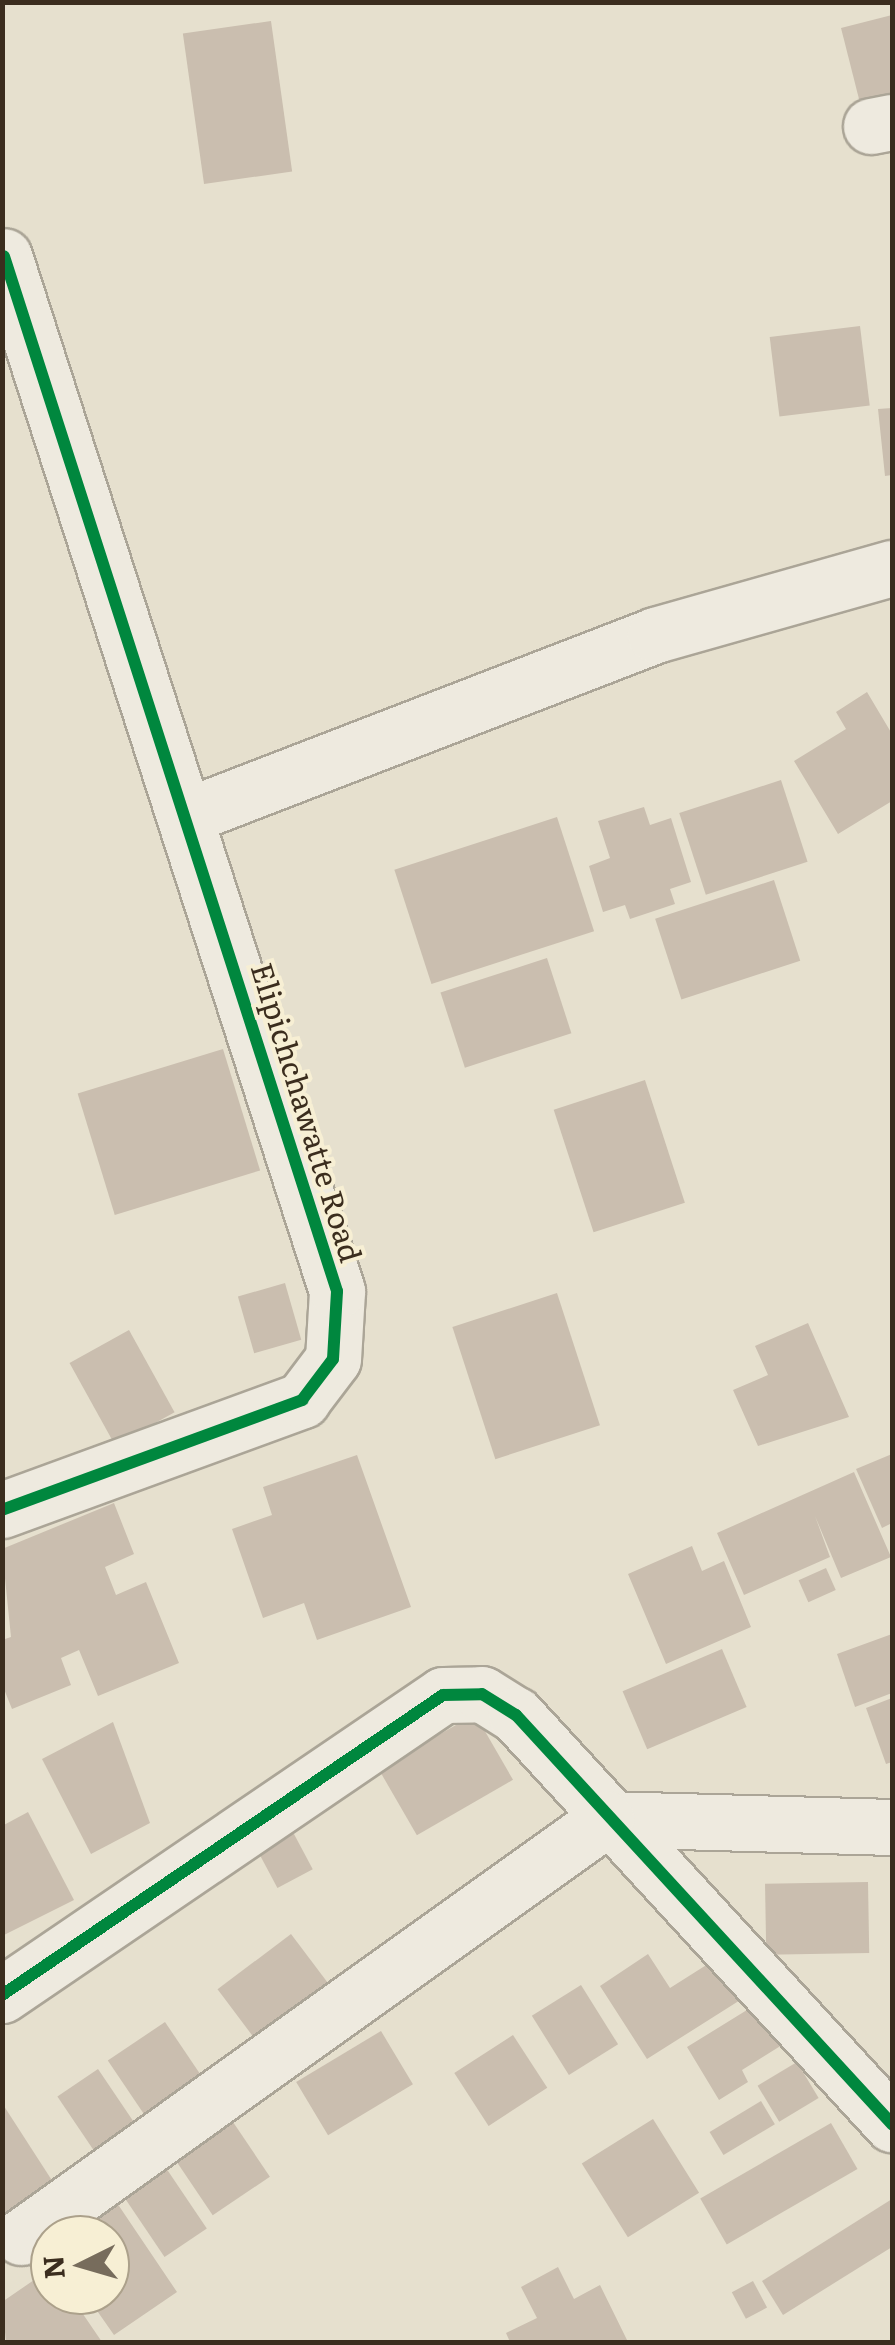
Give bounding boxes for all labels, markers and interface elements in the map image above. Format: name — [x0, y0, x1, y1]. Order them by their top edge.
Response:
street label: Elipichchawatte Road — [245, 958, 371, 1266]
north arrow — [30, 2215, 130, 2315]
text: N — [30, 2254, 74, 2281]

